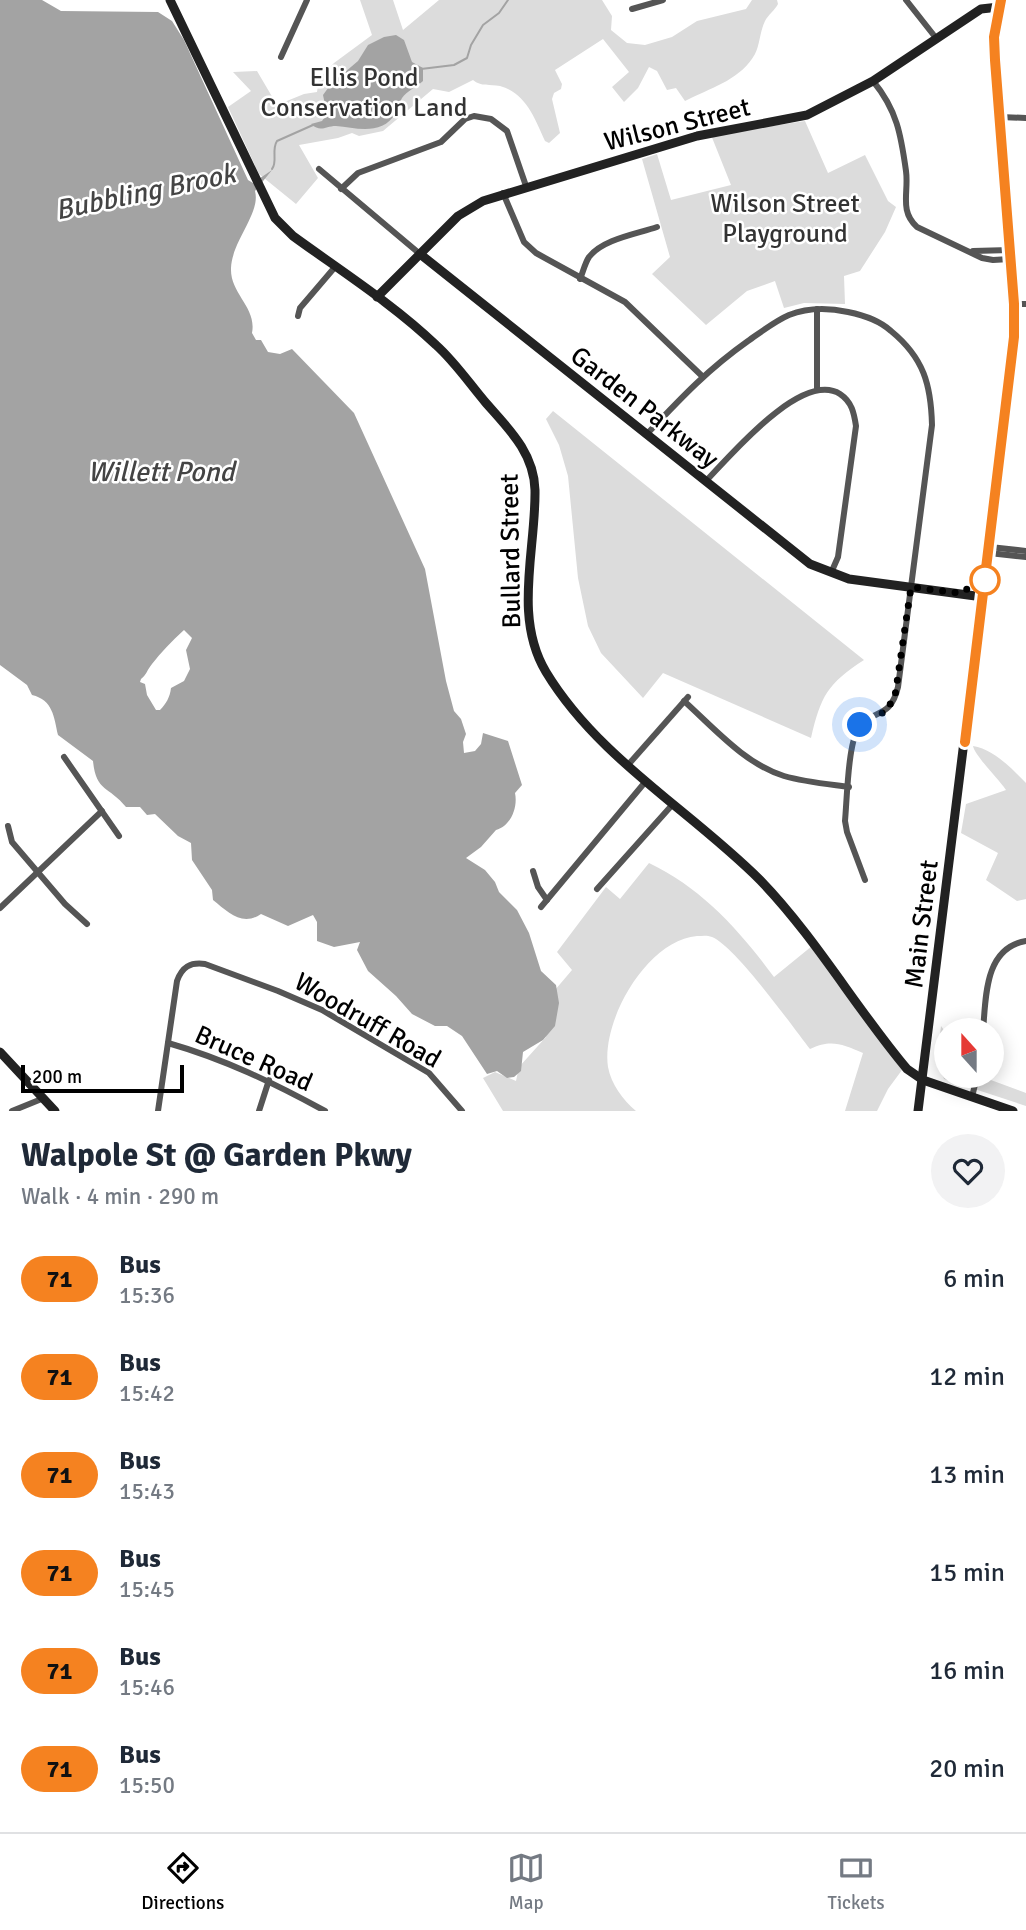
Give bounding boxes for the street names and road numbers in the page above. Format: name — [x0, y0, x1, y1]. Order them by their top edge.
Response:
street label: Wilson Street — [601, 91, 754, 159]
street label: Garden Parkway — [564, 340, 725, 476]
street label: Bullard Street — [494, 473, 528, 629]
street label: Main Street — [898, 858, 946, 990]
street label: Woodruff Road — [289, 966, 446, 1076]
street label: Bruce Road — [190, 1019, 317, 1099]

